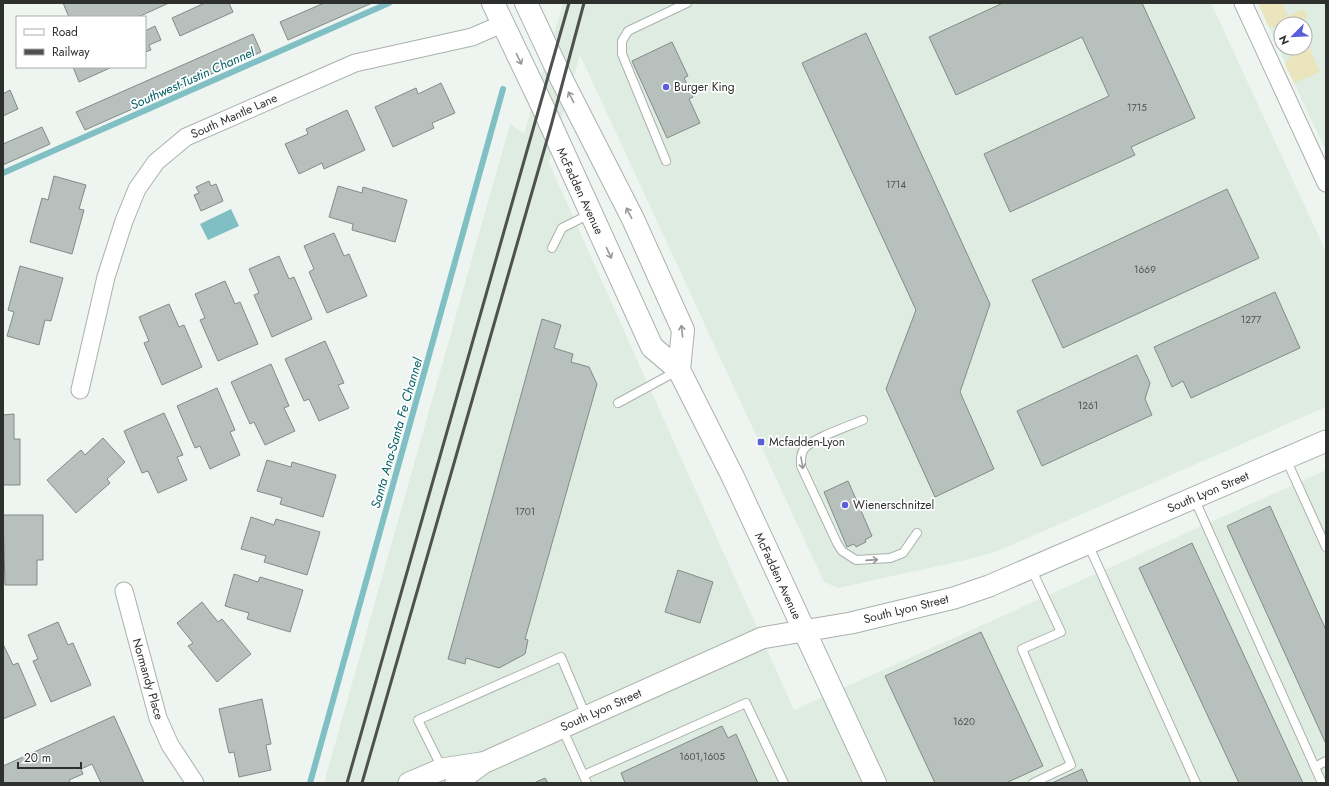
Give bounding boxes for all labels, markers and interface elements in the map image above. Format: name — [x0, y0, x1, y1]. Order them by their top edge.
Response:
legend — [16, 16, 146, 68]
north arrow — [1273, 16, 1313, 56]
text: Road — [52, 23, 78, 41]
text: N — [1275, 33, 1293, 47]
water label: Southwest-Tustin Channel — [127, 42, 258, 114]
text: Railway — [52, 43, 90, 61]
one-way arrow — [516, 53, 523, 65]
place label: Burger King — [674, 78, 735, 96]
marker: Burger King — [661, 82, 671, 92]
street label: South Mantle Lane — [188, 89, 280, 143]
one-way arrow — [566, 91, 574, 103]
house number: 1715 — [1127, 100, 1147, 115]
street label: McFadden Avenue — [552, 145, 608, 237]
house number: 1714 — [886, 177, 906, 192]
one-way arrow — [625, 207, 632, 219]
one-way arrow — [606, 247, 613, 259]
house number: 1669 — [1134, 262, 1156, 277]
house number: 1277 — [1241, 312, 1262, 327]
one-way arrow — [678, 325, 685, 338]
water label: Santa Ana-Santa Fe Channel — [366, 355, 427, 511]
house number: 1261 — [1078, 398, 1098, 413]
place label: Mcfadden-Lyon — [769, 433, 845, 451]
marker: Mcfadden-Lyon — [756, 437, 766, 447]
one-way arrow — [798, 456, 806, 469]
street label: South Lyon Street — [1164, 467, 1252, 517]
place label: Wienerschnitzel — [853, 496, 934, 514]
marker: Wienerschnitzel — [840, 500, 850, 510]
house number: 1701 — [515, 504, 535, 519]
street label: McFadden Avenue — [750, 530, 806, 622]
one-way arrow — [865, 557, 878, 564]
street label: South Lyon Street — [862, 590, 951, 628]
street label: Normandy Place — [128, 636, 168, 722]
street label: South Lyon Street — [558, 684, 645, 736]
house number: 1620 — [953, 714, 975, 729]
scale bar — [18, 744, 81, 770]
text: 20 m — [24, 749, 51, 767]
house number: 1601,1605 — [679, 749, 725, 764]

